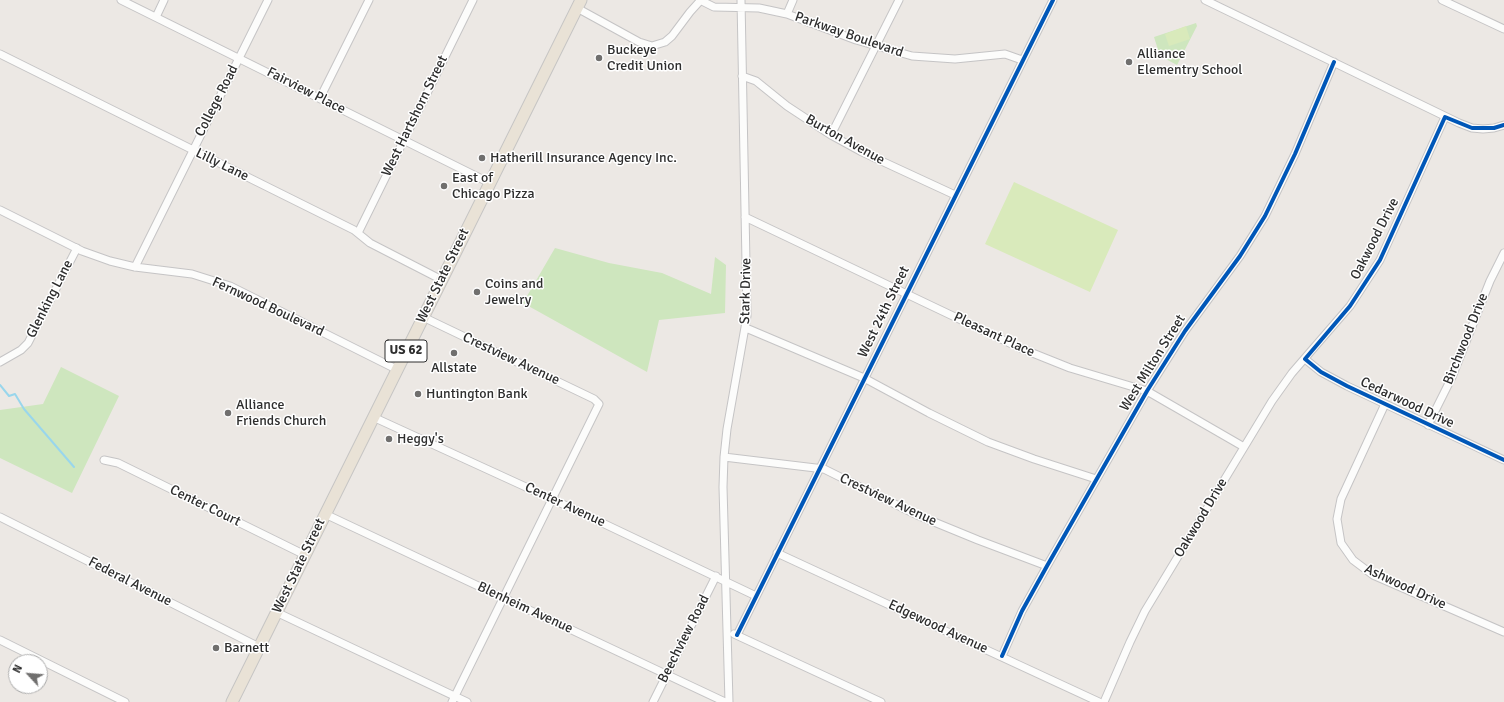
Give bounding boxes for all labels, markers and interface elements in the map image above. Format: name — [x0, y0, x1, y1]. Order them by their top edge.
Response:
street label: Parkway Boulevard — [793, 9, 905, 61]
place label: Buckeye Credit Union — [607, 42, 682, 74]
place label: Alliance Elementry School — [1137, 46, 1242, 78]
street label: West Hartshorn Street — [378, 53, 452, 179]
marker: Buckeye Credit Union — [594, 53, 604, 63]
marker: Alliance Elementry School — [1124, 57, 1134, 67]
street label: College Road — [192, 62, 242, 140]
street label: Fairview Place — [264, 64, 348, 118]
street label: Burton Avenue — [802, 111, 888, 169]
street label: Lilly Lane — [193, 145, 251, 185]
place label: Hatherill Insurance Agency Inc. — [490, 150, 677, 166]
marker: Hatherill Insurance Agency Inc. — [477, 153, 487, 163]
place label: East of Chicago Pizza — [452, 170, 535, 202]
marker: East of Chicago Pizza — [439, 181, 449, 191]
street label: Oakwood Drive — [1347, 195, 1403, 283]
street label: West State Street — [413, 226, 473, 326]
street label: Glenking Lane — [23, 257, 77, 341]
street label: Stark Drive — [737, 258, 755, 324]
street label: West 24th Street — [855, 264, 913, 360]
street label: Fernwood Boulevard — [209, 274, 327, 340]
place label: Coins and Jewelry — [485, 276, 543, 308]
marker: Coins and Jewelry — [472, 287, 482, 297]
street label: Birchwood Drive — [1440, 291, 1492, 387]
street label: Pleasant Place — [951, 309, 1037, 361]
street label: West Milton Street — [1117, 312, 1189, 414]
street label: Crestview Avenue — [460, 329, 562, 389]
road number: US 62 — [385, 340, 427, 362]
marker: Allstate — [449, 348, 459, 358]
place label: Allstate — [431, 360, 477, 376]
street label: Cedarwood Drive — [1357, 374, 1457, 432]
place label: Huntington Bank — [426, 386, 528, 402]
marker: Huntington Bank — [413, 389, 423, 399]
place label: Alliance Friends Church — [236, 397, 326, 430]
marker: Alliance Friends Church — [223, 408, 233, 418]
place label: Heggy's — [397, 431, 444, 447]
marker: Heggy's — [384, 434, 394, 444]
street label: Crestview Avenue — [837, 470, 939, 530]
street label: Oakwood Drive — [1171, 475, 1231, 561]
street label: Center Avenue — [522, 479, 608, 531]
street label: Center Court — [167, 482, 243, 530]
street label: West State Street — [269, 516, 329, 616]
street label: Federal Avenue — [85, 554, 175, 610]
street label: Ashwood Drive — [1361, 561, 1449, 613]
street label: Blenheim Avenue — [475, 579, 575, 637]
street label: Beechview Road — [655, 592, 713, 686]
street label: Edgewood Avenue — [885, 597, 991, 657]
place label: Barnett — [224, 640, 269, 656]
marker: Barnett — [211, 643, 221, 653]
north arrow — [8, 654, 48, 694]
text: N — [10, 663, 25, 675]

